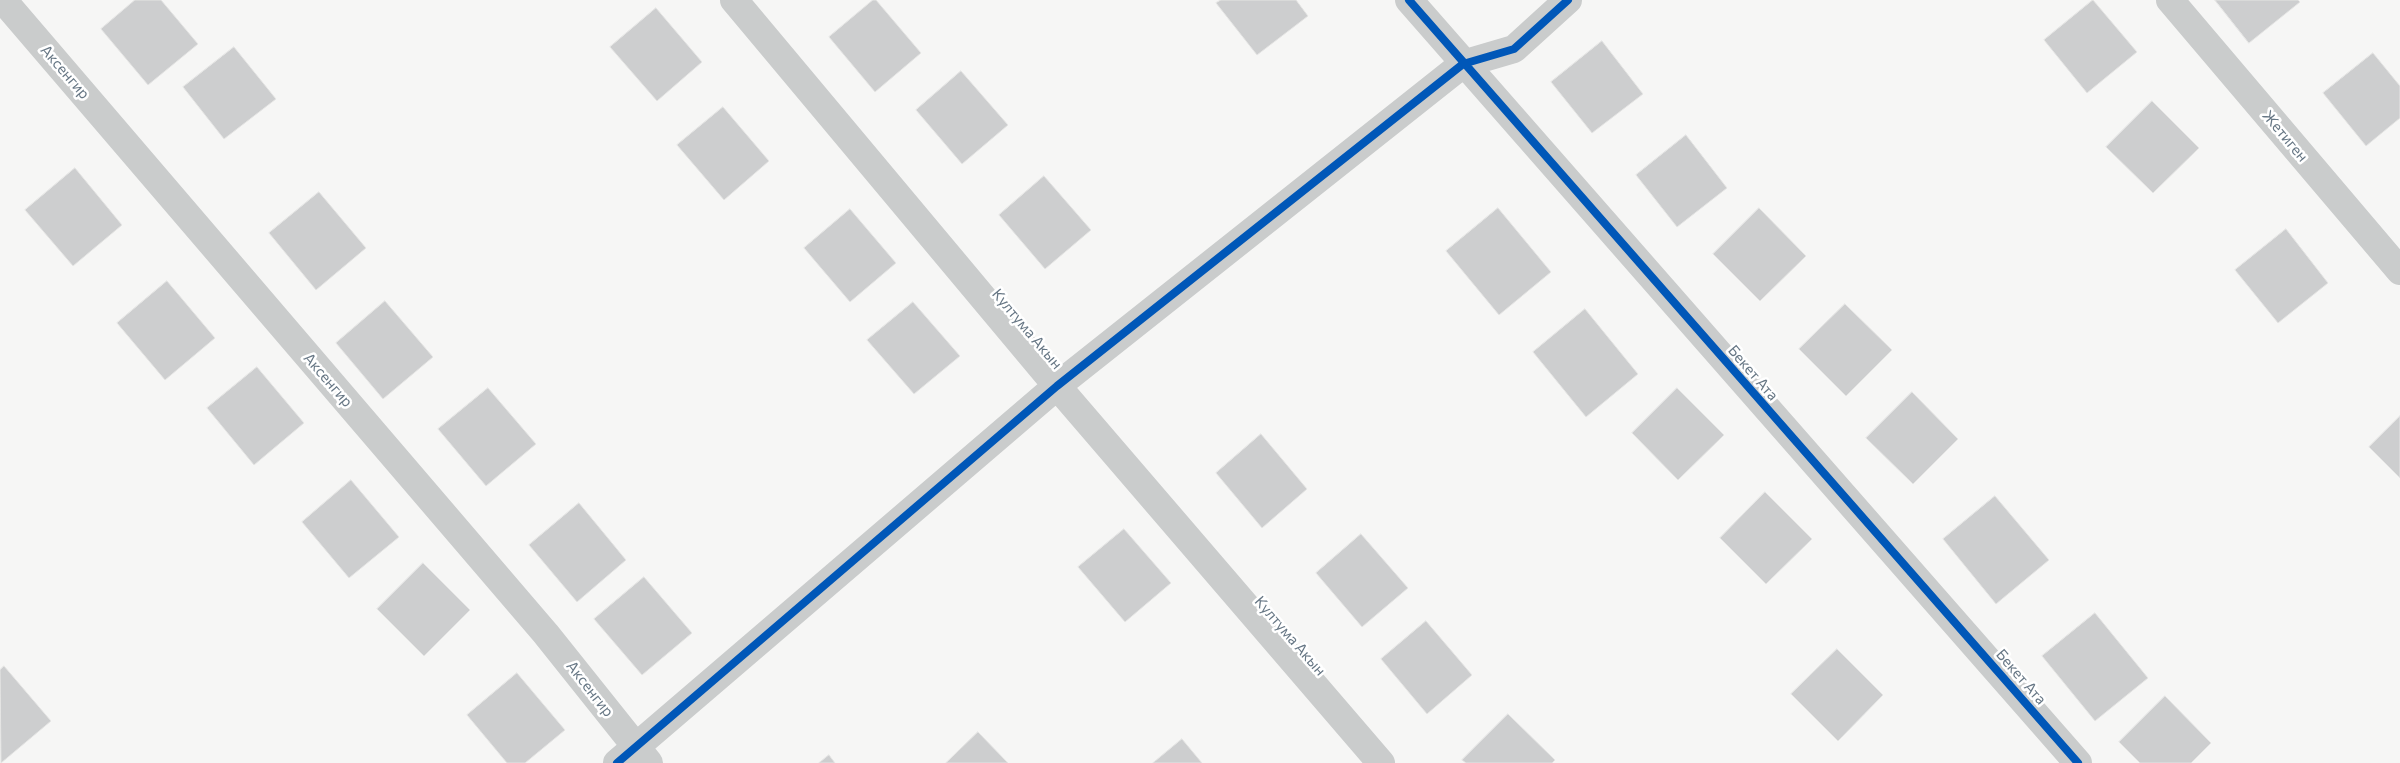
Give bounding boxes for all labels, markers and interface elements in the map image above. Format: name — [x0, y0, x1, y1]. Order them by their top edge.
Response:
street label: Аксенгир — [37, 41, 93, 103]
street label: Жетиген — [2258, 107, 2312, 165]
street label: Култума Акын — [988, 285, 1066, 373]
street label: Бекет Ата — [1724, 342, 1782, 404]
street label: Аксенгир — [300, 349, 356, 411]
street label: Култума Акын — [1251, 593, 1329, 679]
street label: Бекет Ата — [1992, 646, 2050, 708]
street label: Аксенгир — [563, 658, 617, 720]

